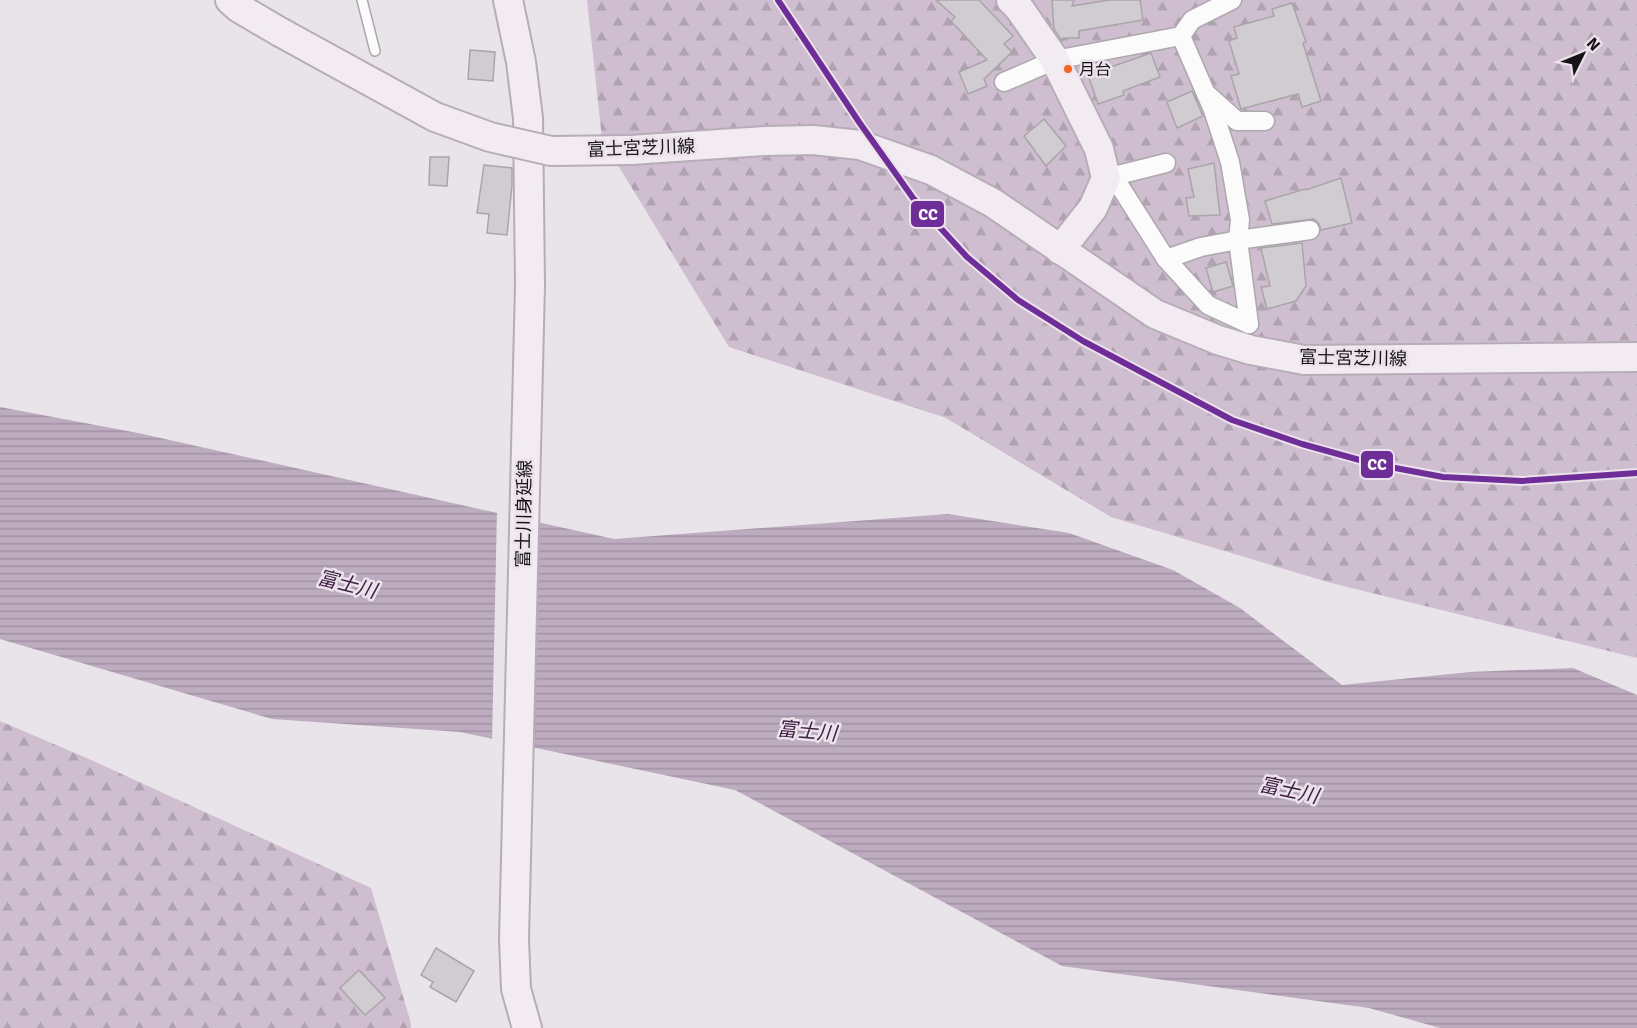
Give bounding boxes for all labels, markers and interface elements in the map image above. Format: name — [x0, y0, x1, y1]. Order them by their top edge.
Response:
north arrow — [1553, 24, 1613, 84]
text: N — [1582, 34, 1604, 55]
place label: 月台 — [1079, 60, 1111, 80]
marker: 月台 — [1062, 63, 1074, 75]
street label: 富士宮芝川線 — [587, 135, 695, 161]
line badge: CC — [910, 200, 945, 228]
text: CC — [918, 205, 938, 225]
street label: 富士宮芝川線 — [1299, 346, 1407, 370]
line badge: CC — [1360, 450, 1394, 479]
text: CC — [1367, 455, 1387, 475]
street label: 富士川身延線 — [512, 460, 536, 568]
water label: 富士川 — [315, 565, 381, 604]
water label: 富士川 — [776, 716, 840, 747]
water label: 富士川 — [1257, 772, 1323, 809]

